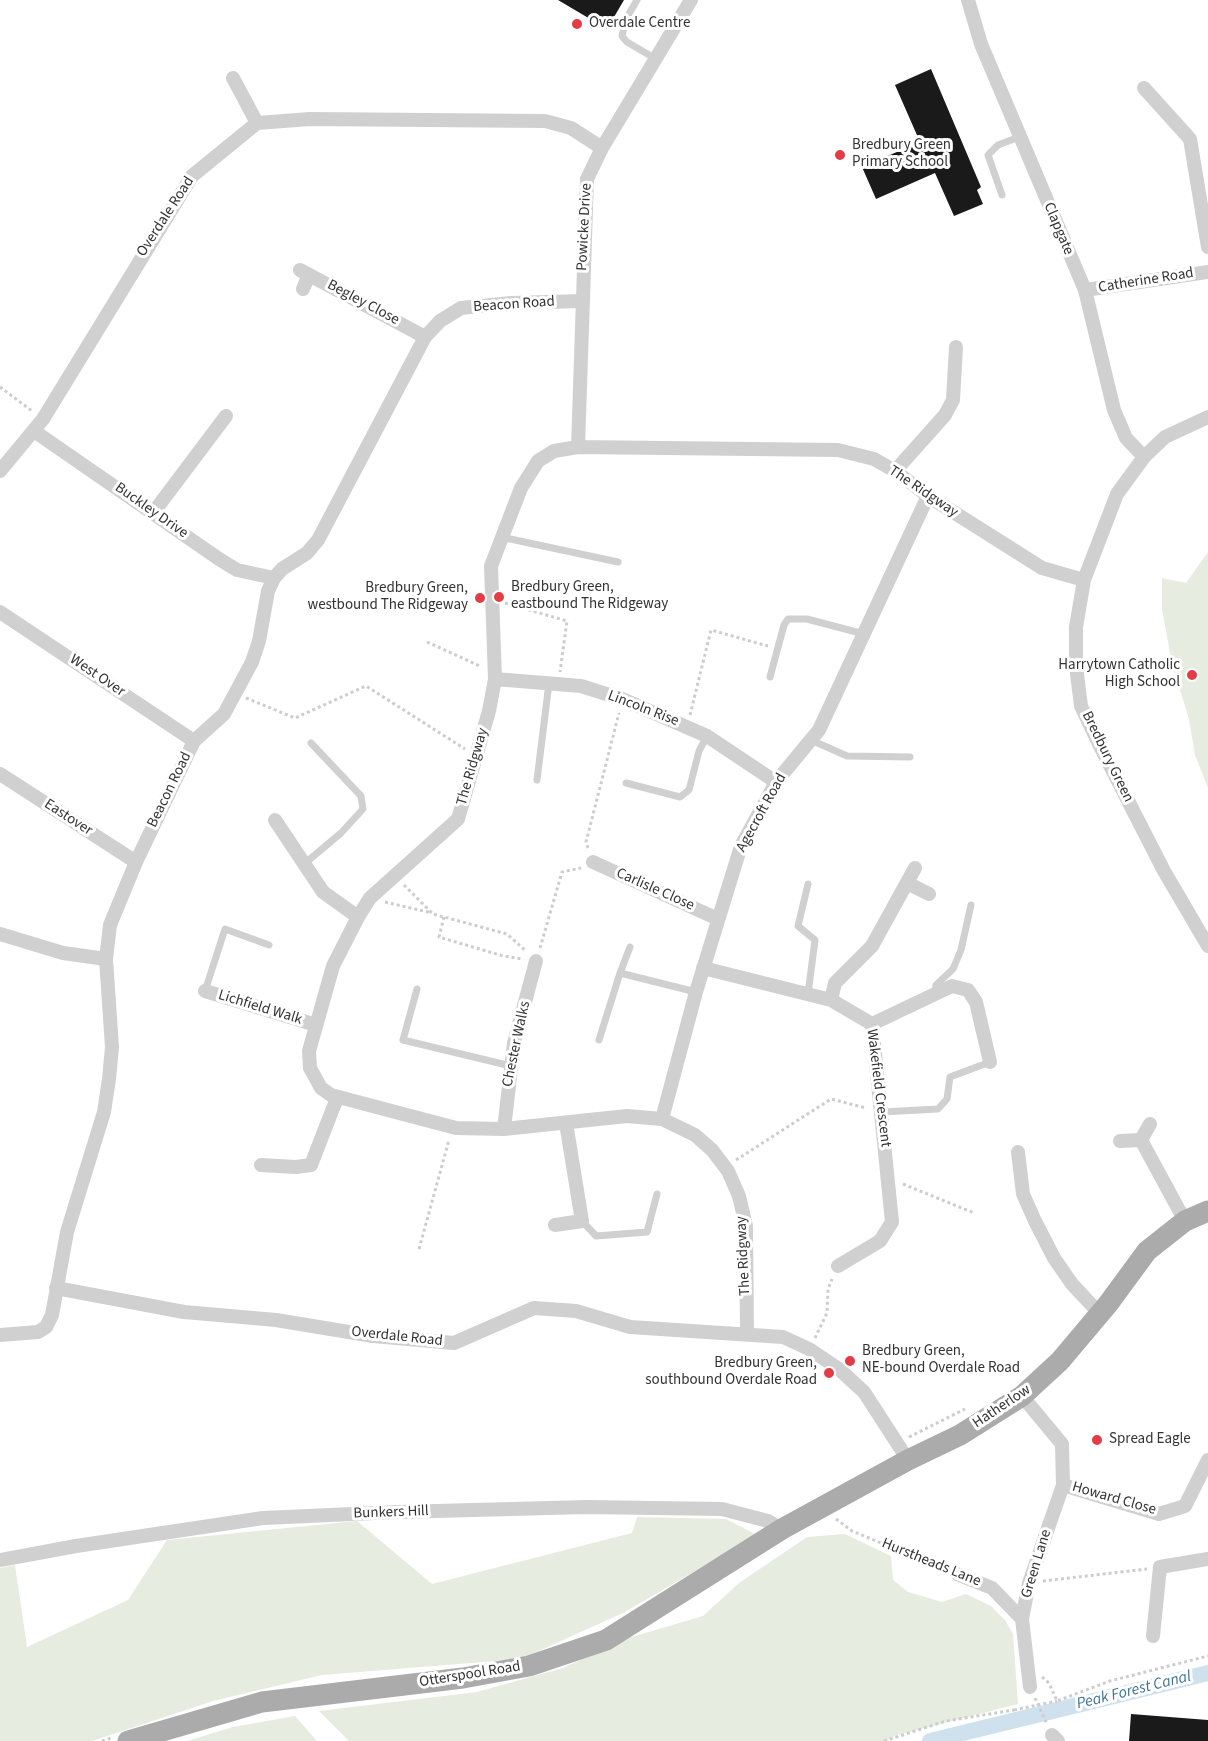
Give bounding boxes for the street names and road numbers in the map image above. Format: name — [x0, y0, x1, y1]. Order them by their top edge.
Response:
street label: Overdale Road — [133, 174, 199, 260]
street label: Powicke Drive — [574, 183, 596, 271]
street label: Clapgate — [1039, 200, 1077, 258]
street label: Catherine Road — [1097, 265, 1195, 297]
street label: Begley Close — [324, 276, 402, 330]
street label: Beacon Road — [473, 293, 555, 317]
street label: The Ridgway — [885, 462, 961, 522]
street label: Buckley Drive — [111, 479, 191, 543]
street label: West Over — [66, 651, 128, 701]
street label: Lincoln Rise — [605, 687, 681, 731]
street label: Bredbury Green — [1077, 709, 1137, 805]
street label: The Ridgway — [453, 726, 493, 808]
street label: Beacon Road — [144, 749, 196, 831]
street label: Agecroft Road — [733, 771, 791, 855]
street label: Eastover — [40, 796, 96, 840]
street label: Carlisle Close — [613, 865, 697, 915]
street label: Lichfield Walk — [216, 987, 304, 1029]
street label: Chester Walks — [499, 999, 535, 1089]
street label: Wakefield Crescent — [862, 1028, 894, 1148]
street label: The Ridgway — [733, 1216, 755, 1296]
street label: Overdale Road — [350, 1323, 444, 1351]
street label: Hatherlow — [970, 1381, 1034, 1433]
street label: Howard Close — [1070, 1478, 1158, 1520]
street label: Bunkers Hill — [353, 1503, 429, 1523]
street label: Green Lane — [1018, 1527, 1056, 1601]
street label: Hurstheads Lane — [879, 1535, 983, 1591]
street label: Otterspool Road — [418, 1658, 522, 1692]

